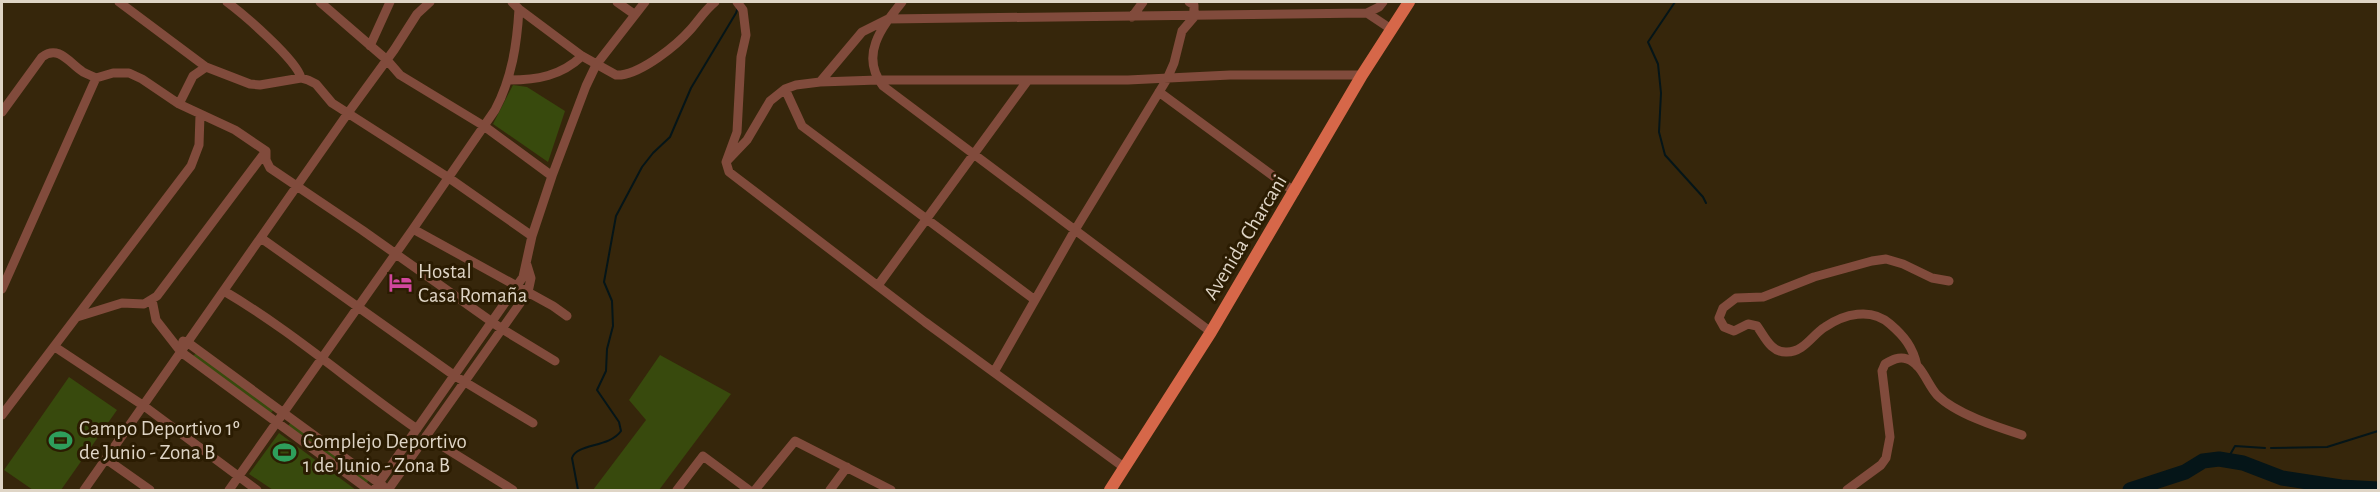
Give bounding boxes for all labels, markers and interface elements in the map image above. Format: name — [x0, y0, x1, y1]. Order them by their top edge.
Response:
street label: Avenida Charcani — [1200, 171, 1291, 303]
place label: Hostal Casa Romaña — [418, 261, 528, 306]
hotel icon: Hostal Casa Romaña — [387, 270, 413, 296]
place label: Campo Deportivo 1º de Junio - Zona B — [79, 418, 240, 463]
sports icon: Campo Deportivo 1º de Junio - Zona B — [48, 427, 74, 453]
place label: Complejo Deportivo 1 de Junio - Zona B — [303, 431, 467, 476]
sports icon: Complejo Deportivo 1 de Junio - Zona B — [272, 440, 298, 466]

